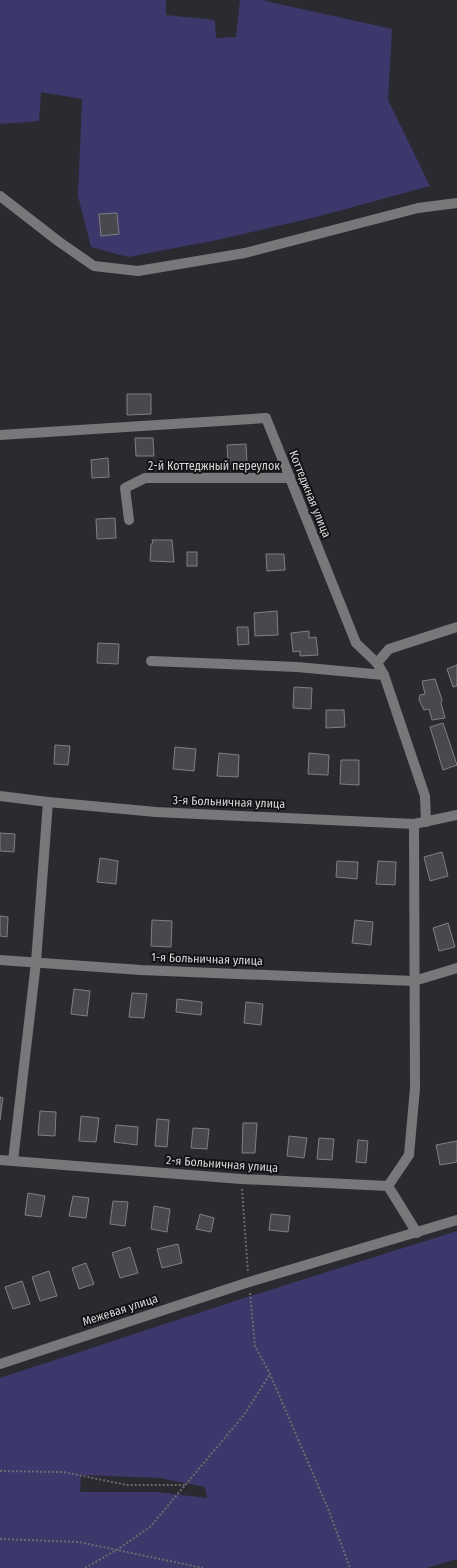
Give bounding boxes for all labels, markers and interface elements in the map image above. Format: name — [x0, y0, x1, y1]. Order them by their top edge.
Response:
street label: Коттеджная улица — [286, 448, 334, 540]
street label: 2-й Коттеджный переулок — [148, 459, 280, 473]
street label: 3-я Больничная улица — [173, 793, 286, 811]
street label: 1-я Больничная улица — [151, 950, 263, 968]
street label: 2-я Больничная улица — [165, 1153, 279, 1175]
street label: Межевая улица — [81, 1291, 160, 1329]

